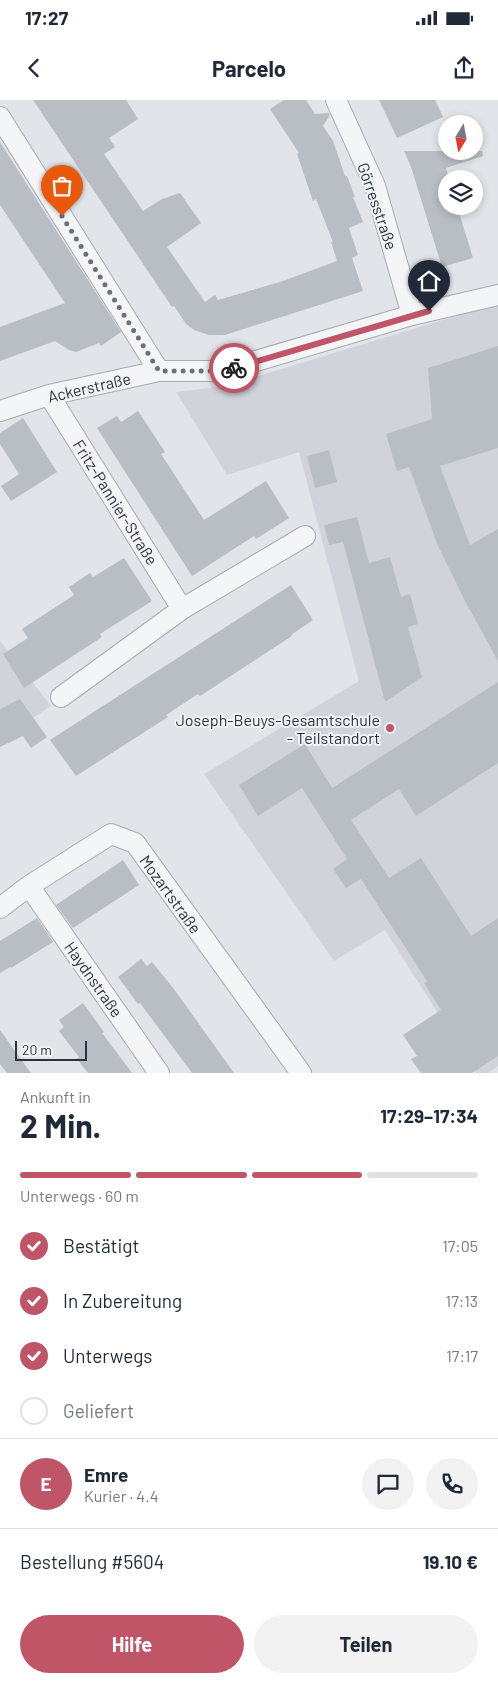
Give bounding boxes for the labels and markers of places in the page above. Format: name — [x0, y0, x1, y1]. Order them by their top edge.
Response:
pin — [41, 165, 83, 216]
pin — [408, 260, 450, 311]
place label: Joseph-Beuys-Gesamtschule - Teilstandort — [176, 710, 380, 747]
marker: Joseph-Beuys-Gesamtschule - Teilstandort — [384, 722, 396, 734]

